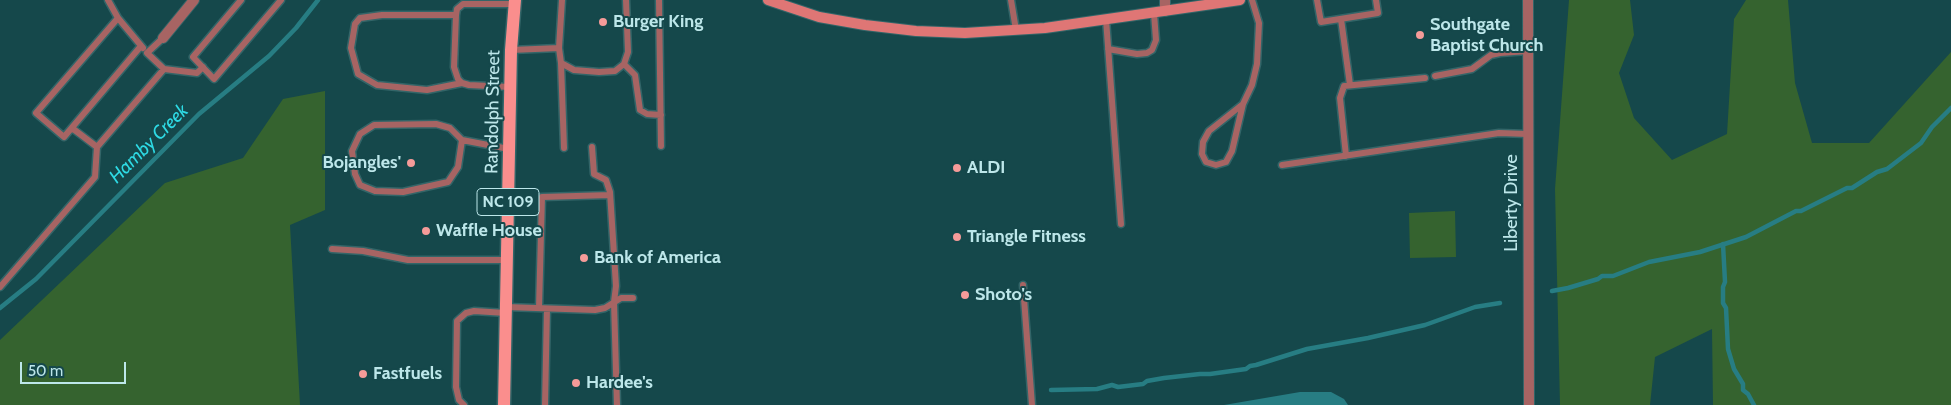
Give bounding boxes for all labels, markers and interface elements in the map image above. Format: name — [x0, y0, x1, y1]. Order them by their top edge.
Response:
place label: Burger King — [613, 11, 703, 33]
place label: Southgate Baptist Church — [1430, 14, 1543, 56]
marker: Burger King — [597, 16, 609, 28]
marker: Southgate Baptist Church — [1414, 29, 1426, 41]
street label: Randolph Street — [481, 50, 505, 174]
water label: Hamby Creek — [105, 100, 193, 188]
place label: Bojangles' — [322, 152, 401, 174]
street label: Liberty Drive — [1501, 154, 1523, 252]
marker: Bojangles' — [405, 157, 417, 169]
place label: ALDI — [967, 157, 1005, 179]
marker: ALDI — [951, 162, 963, 174]
road number: NC 109 — [477, 188, 539, 216]
place label: Waffle House — [436, 220, 542, 242]
marker: Waffle House — [420, 225, 432, 237]
place label: Triangle Fitness — [967, 226, 1086, 248]
marker: Triangle Fitness — [951, 231, 963, 243]
place label: Bank of America — [594, 247, 721, 269]
marker: Bank of America — [578, 252, 590, 264]
place label: Shoto's — [975, 284, 1032, 306]
marker: Shoto's — [959, 289, 971, 301]
scale bar — [22, 352, 129, 384]
text: 50 m — [28, 362, 63, 380]
place label: Fastfuels — [373, 363, 442, 385]
marker: Fastfuels — [357, 368, 369, 380]
place label: Hardee's — [586, 372, 653, 394]
marker: Hardee's — [570, 377, 582, 389]

